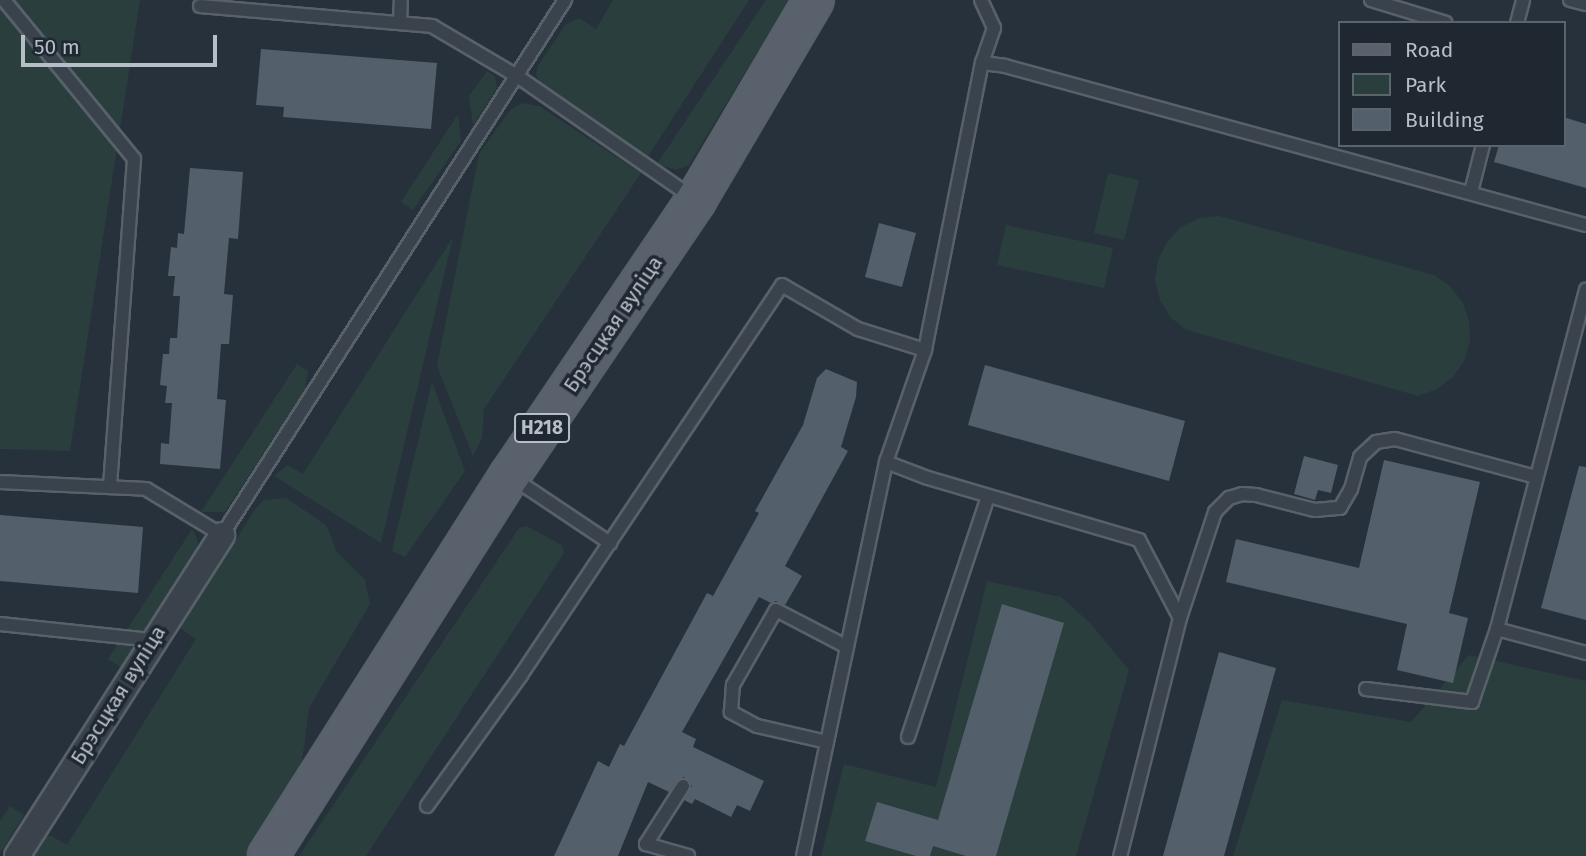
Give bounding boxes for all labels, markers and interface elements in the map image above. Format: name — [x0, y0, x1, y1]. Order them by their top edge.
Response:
scale bar — [24, 21, 220, 65]
legend — [1338, 21, 1565, 147]
text: 50 m — [34, 34, 80, 60]
text: Road — [1405, 37, 1453, 63]
text: Park — [1405, 72, 1446, 98]
text: Building — [1405, 107, 1484, 133]
street label: Брэсцкая вуліца — [558, 251, 668, 397]
road number: Н218 — [514, 412, 570, 444]
street label: Брэсцкая вуліца — [65, 621, 171, 769]

